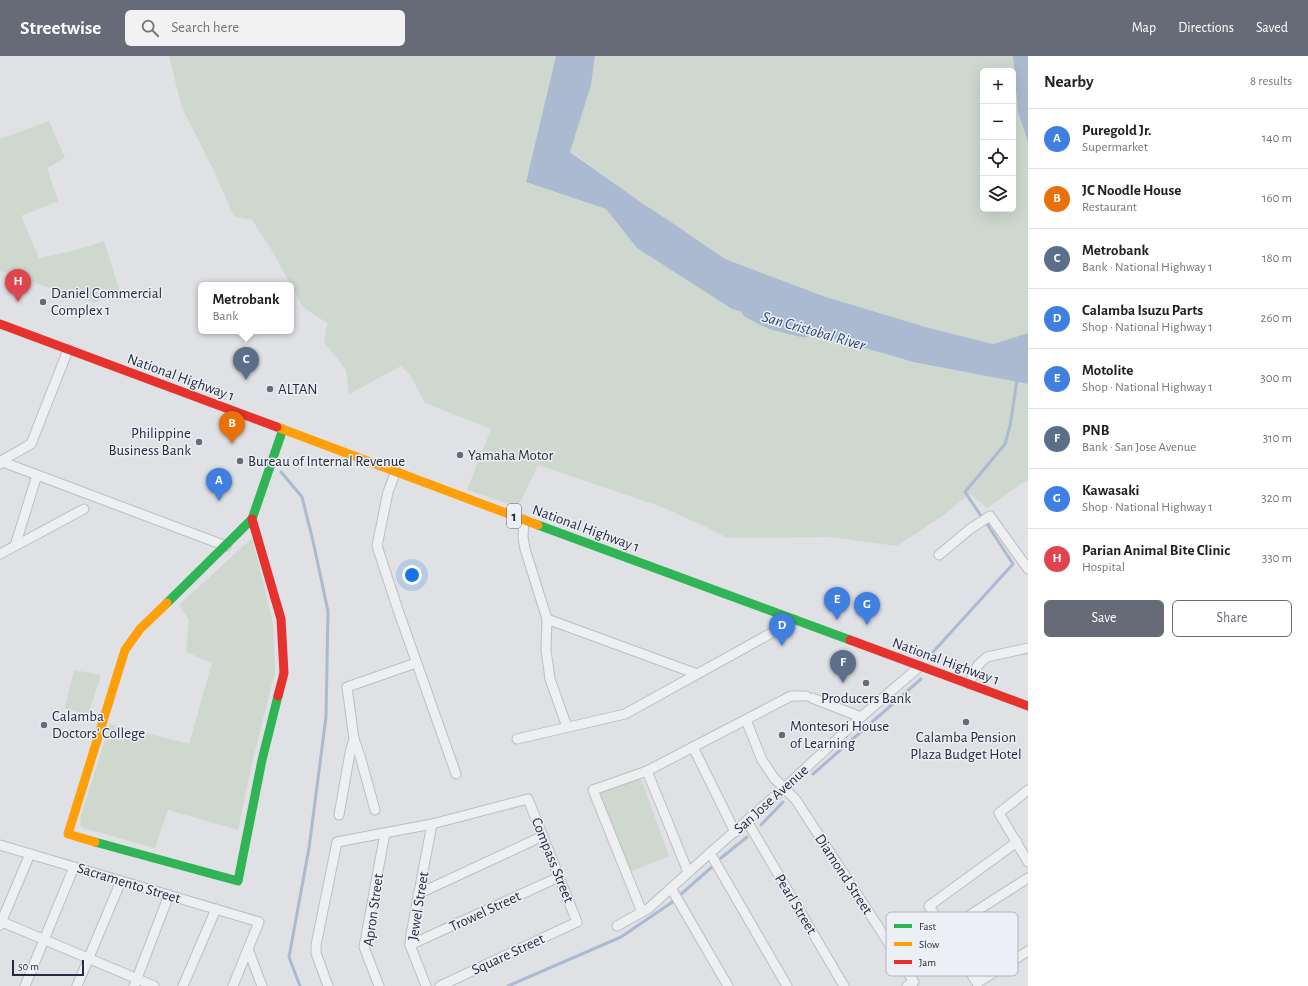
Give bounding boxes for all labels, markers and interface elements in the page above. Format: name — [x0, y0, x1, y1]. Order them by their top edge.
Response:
search box — [125, 10, 405, 46]
icon: search — [139, 17, 161, 39]
text: Streetwise — [20, 19, 101, 38]
text: Search here — [171, 20, 239, 35]
text: Map — [1132, 21, 1156, 35]
text: Directions — [1178, 21, 1234, 35]
text: Saved — [1256, 21, 1288, 35]
map controls — [980, 68, 1016, 212]
button: + — [980, 68, 1016, 104]
text: Nearby — [1044, 73, 1094, 90]
text: 8 results — [1250, 75, 1292, 88]
button: − — [980, 104, 1016, 140]
text: Puregold Jr. — [1082, 123, 1152, 138]
text: A — [1053, 132, 1061, 145]
text: 140 m — [1262, 132, 1292, 145]
button: locate — [980, 140, 1016, 176]
text: Supermarket — [1082, 141, 1148, 154]
button: layers — [980, 176, 1016, 212]
text: JC Noodle House — [1082, 183, 1181, 198]
text: B — [1053, 192, 1061, 205]
text: 160 m — [1262, 192, 1292, 205]
text: Restaurant — [1082, 201, 1137, 214]
text: Metrobank — [1082, 243, 1149, 258]
text: C — [1054, 252, 1060, 265]
text: 180 m — [1262, 252, 1292, 265]
text: Bank · National Highway 1 — [1082, 261, 1212, 274]
pin: H — [5, 269, 31, 302]
popup — [198, 282, 294, 334]
place label: Daniel Commercial Complex 1 — [51, 286, 162, 318]
text: Metrobank — [213, 292, 279, 307]
marker: Daniel Commercial Complex 1 — [38, 297, 48, 307]
text: Calamba Isuzu Parts — [1082, 303, 1203, 318]
water label: San Cristobal River — [760, 309, 868, 354]
text: Bank — [213, 310, 238, 323]
text: D — [1053, 312, 1061, 325]
text: 260 m — [1261, 312, 1292, 325]
text: Shop · National Highway 1 — [1082, 321, 1213, 334]
pin: C — [233, 347, 259, 380]
street label: National Highway 1 — [125, 351, 236, 404]
text: Motolite — [1082, 363, 1133, 378]
text: E — [1054, 372, 1060, 385]
text: 300 m — [1260, 372, 1292, 385]
text: Shop · National Highway 1 — [1082, 381, 1213, 394]
place label: ALTAN — [278, 382, 318, 397]
marker: ALTAN — [265, 384, 275, 394]
pin: B — [219, 411, 245, 444]
text: PNB — [1082, 423, 1109, 438]
place label: Philippine Business Bank — [108, 426, 191, 458]
text: F — [1054, 432, 1060, 445]
text: 310 m — [1263, 432, 1292, 445]
marker: Philippine Business Bank — [194, 437, 204, 447]
text: Bank · San Jose Avenue — [1082, 441, 1196, 454]
place label: Yamaha Motor — [468, 448, 554, 463]
marker: Yamaha Motor — [455, 450, 465, 460]
place label: Bureau of Internal Revenue — [248, 454, 405, 469]
marker: Bureau of Internal Revenue — [235, 456, 245, 466]
pin: A — [206, 468, 232, 501]
text: Kawasaki — [1082, 483, 1140, 498]
text: G — [1053, 492, 1061, 505]
text: 320 m — [1261, 492, 1292, 505]
text: Shop · National Highway 1 — [1082, 501, 1213, 514]
street label: National Highway 1 — [530, 502, 641, 555]
road number: 1 — [507, 504, 521, 528]
text: Parian Animal Bite Clinic — [1082, 543, 1230, 558]
text: H — [1052, 552, 1062, 565]
text: 330 m — [1262, 552, 1292, 565]
text: Hospital — [1082, 561, 1125, 574]
your location — [402, 565, 422, 585]
pin: E — [824, 587, 850, 620]
pin: G — [854, 592, 880, 625]
button: Save — [1044, 600, 1164, 637]
button: Share — [1172, 600, 1292, 637]
pin: D — [769, 613, 795, 646]
street label: National Highway 1 — [890, 635, 1001, 688]
pin: F — [830, 650, 856, 683]
marker: Producers Bank — [861, 678, 871, 688]
place label: Producers Bank — [821, 691, 911, 706]
place label: Calamba Doctors' College — [52, 709, 145, 741]
marker: Calamba Pension Plaza Budget Hotel — [961, 717, 971, 727]
place label: Montesori House of Learning — [790, 719, 889, 751]
marker: Calamba Doctors' College — [39, 720, 49, 730]
marker: Montesori House of Learning — [777, 730, 787, 740]
place label: Calamba Pension Plaza Budget Hotel — [910, 730, 1022, 762]
street label: San Jose Avenue — [731, 762, 811, 836]
street label: Compass Street — [529, 816, 576, 905]
street label: Diamond Street — [812, 831, 875, 917]
street label: Sacramento Street — [75, 861, 182, 906]
street label: Jewel Street — [406, 870, 431, 942]
street label: Apron Street — [361, 872, 386, 947]
street label: Pearl Street — [772, 872, 819, 937]
street label: Trowel Street — [447, 888, 523, 934]
legend — [886, 912, 1018, 976]
text: Fast — [919, 921, 937, 932]
street label: Square Street — [470, 931, 547, 978]
text: Slow — [919, 939, 940, 950]
text: Jam — [919, 957, 936, 968]
scale bar — [12, 958, 84, 977]
text: 50 m — [18, 961, 39, 972]

